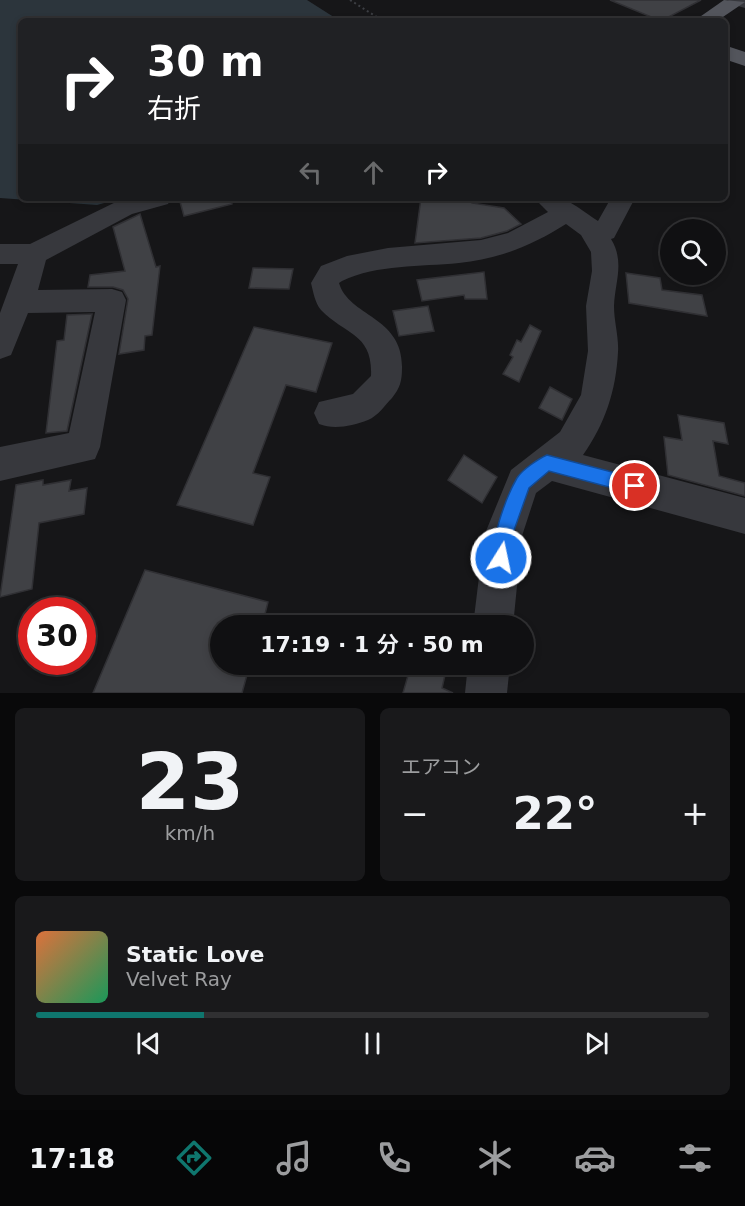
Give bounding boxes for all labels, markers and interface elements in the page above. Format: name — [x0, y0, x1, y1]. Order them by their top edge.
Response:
text: 30 m — [147, 37, 264, 86]
icon: right — [48, 42, 126, 120]
text: 右折 — [147, 93, 201, 124]
icon: left — [294, 156, 327, 189]
icon: ahead — [357, 156, 390, 189]
icon: right — [420, 156, 453, 189]
map controls — [660, 219, 726, 285]
button: search — [660, 219, 726, 285]
pin — [609, 460, 660, 511]
icon: arrive — [618, 469, 651, 502]
position arrow — [469, 526, 533, 590]
speed limit sign: 30 — [18, 597, 96, 675]
text: 17:19 · 1 分 · 50 m — [260, 632, 484, 657]
text: 23 — [136, 737, 244, 827]
text: エアコン — [401, 755, 481, 779]
text: 22° — [512, 787, 598, 840]
text: − — [401, 794, 429, 833]
text: + — [681, 794, 709, 833]
text: km/h — [165, 821, 215, 845]
text: Static Love — [126, 942, 264, 967]
text: Velvet Ray — [126, 967, 232, 991]
icon: previous — [132, 1027, 165, 1060]
icon: pause — [356, 1027, 389, 1060]
icon: next — [580, 1027, 613, 1060]
icon: directions — [173, 1137, 215, 1179]
icon: music — [273, 1137, 315, 1179]
icon: phone — [373, 1137, 415, 1179]
icon: climate — [474, 1137, 516, 1179]
icon: car — [574, 1137, 616, 1179]
icon: filters — [674, 1137, 716, 1179]
text: 17:18 — [29, 1143, 115, 1174]

